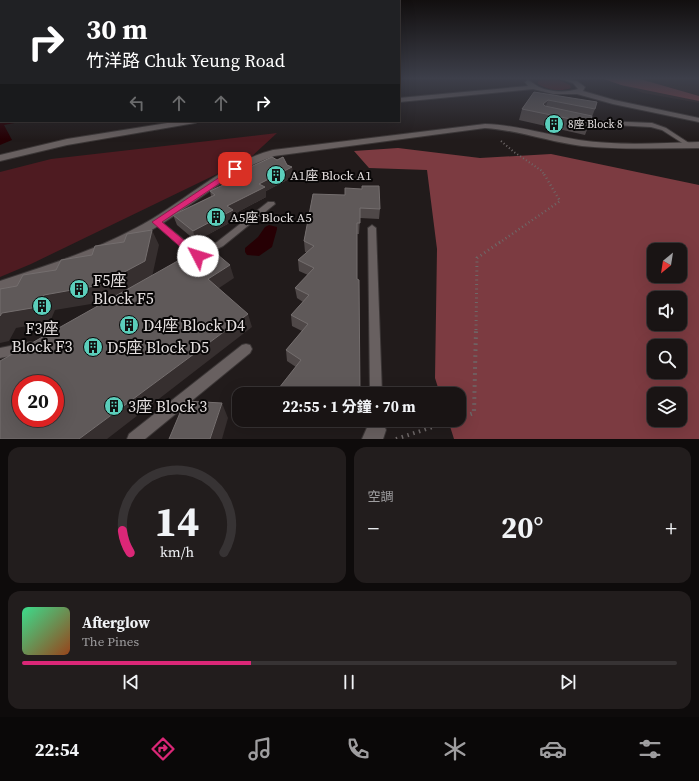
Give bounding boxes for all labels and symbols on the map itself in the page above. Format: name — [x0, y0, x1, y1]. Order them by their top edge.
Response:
building icon: 8座 Block 8 — [543, 113, 565, 135]
place label: 8座 Block 8 — [568, 117, 623, 132]
pin — [218, 152, 252, 186]
building icon: A1座 Block A1 — [265, 164, 287, 186]
place label: A1座 Block A1 — [290, 167, 372, 184]
building icon: A5座 Block A5 — [205, 206, 227, 228]
place label: A5座 Block A5 — [230, 209, 312, 226]
position arrow — [177, 235, 219, 277]
north arrow — [647, 243, 687, 283]
place label: F5座 Block F5 — [93, 269, 154, 309]
building icon: F5座 Block F5 — [68, 278, 90, 300]
building icon: F3座 Block F3 — [31, 295, 53, 317]
building icon: D4座 Block D4 — [118, 314, 140, 336]
place label: D4座 Block D4 — [143, 314, 245, 336]
place label: F3座 Block F3 — [12, 317, 72, 357]
building icon: D5座 Block D5 — [82, 336, 104, 358]
place label: D5座 Block D5 — [107, 336, 209, 358]
speed limit sign: 20 — [12, 375, 64, 427]
building icon: 3座 Block 3 — [103, 395, 125, 417]
place label: 3座 Block 3 — [128, 395, 207, 417]

